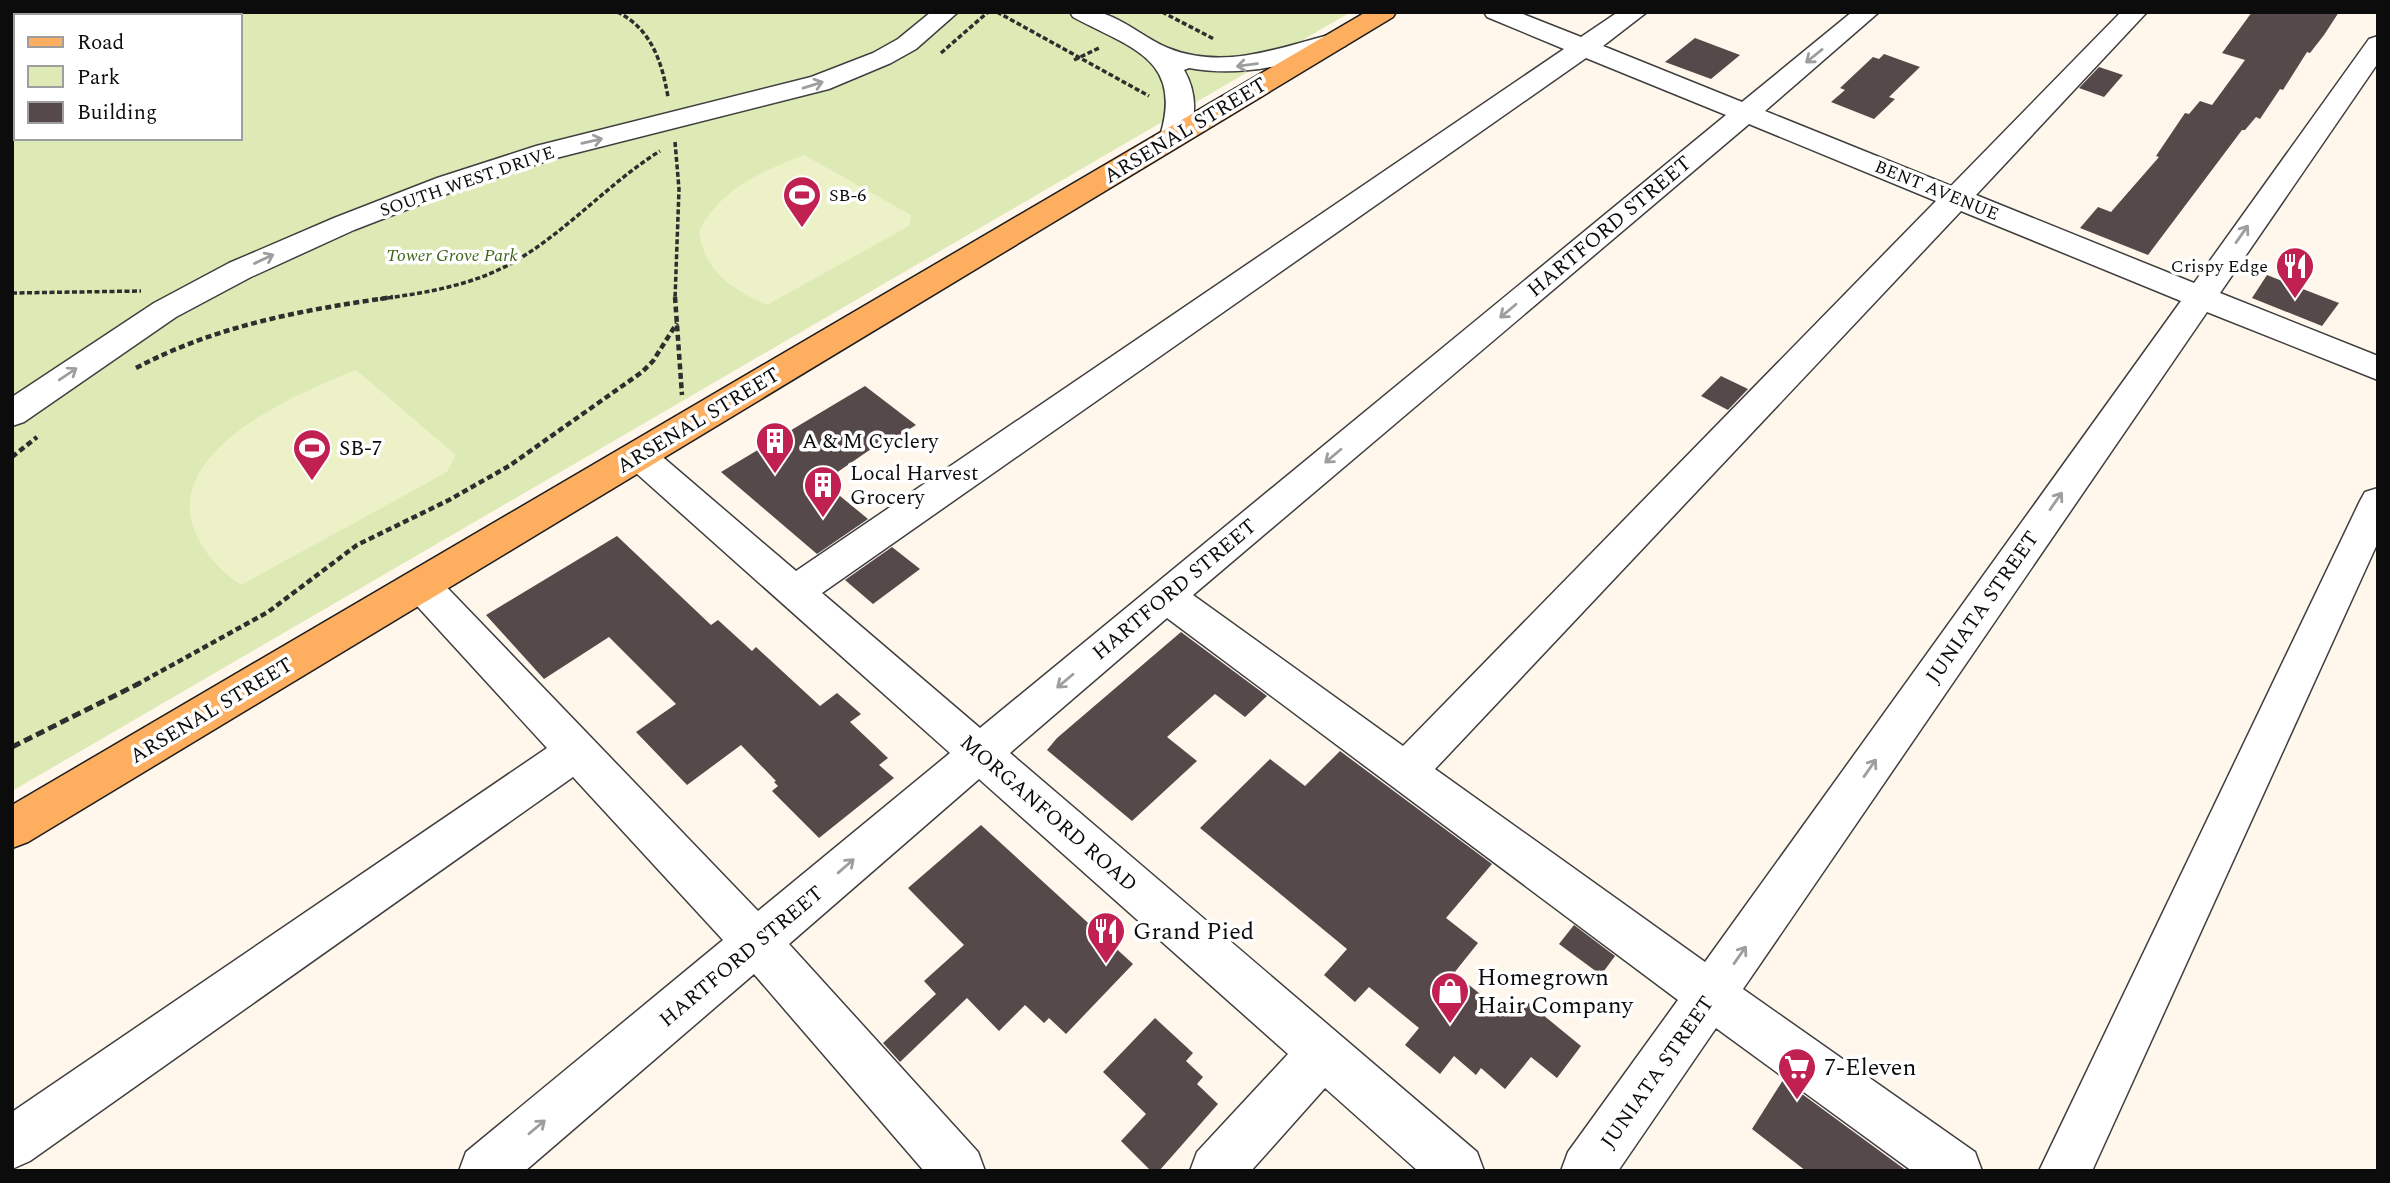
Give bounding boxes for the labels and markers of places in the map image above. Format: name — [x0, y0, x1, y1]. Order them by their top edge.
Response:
sports icon: SB-6 — [781, 174, 823, 229]
place label: SB-6 — [829, 182, 866, 209]
restaurant icon: Crispy Edge — [2274, 245, 2316, 300]
place label: Crispy Edge — [2171, 253, 2268, 280]
building icon: A & M Cyclery — [754, 420, 796, 475]
place label: A & M Cyclery — [802, 426, 939, 458]
sports icon: SB-7 — [291, 427, 333, 482]
place label: SB-7 — [339, 433, 382, 465]
place label: Local Harvest Grocery — [850, 458, 979, 514]
building icon: Local Harvest Grocery — [802, 464, 844, 519]
restaurant icon: Grand Pied — [1085, 910, 1127, 965]
place label: Grand Pied — [1133, 914, 1254, 950]
place label: Homegrown Hair Company — [1477, 960, 1634, 1024]
shop icon: Homegrown Hair Company — [1429, 970, 1471, 1025]
supermarket icon: 7-Eleven — [1776, 1046, 1818, 1101]
place label: 7-Eleven — [1824, 1050, 1916, 1086]

